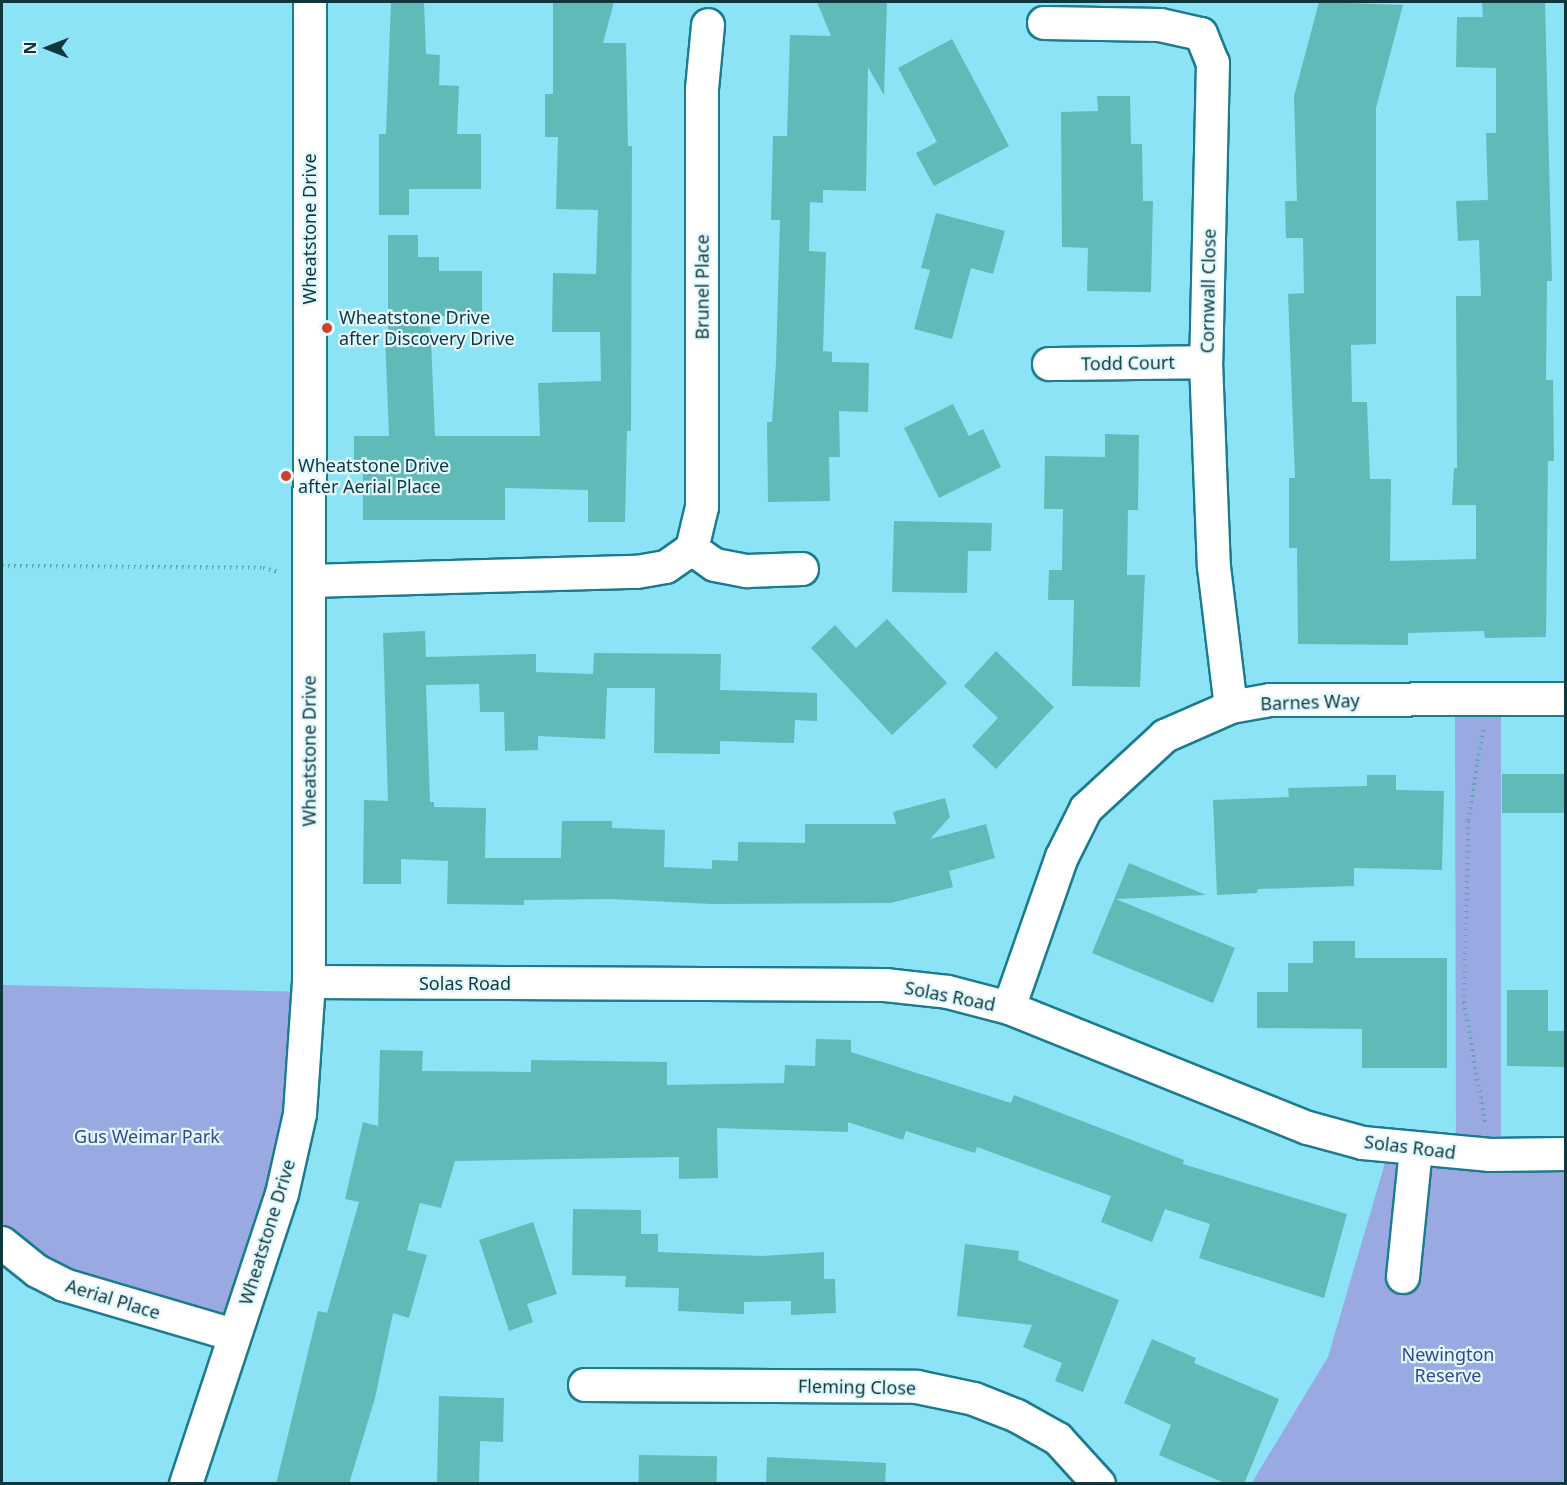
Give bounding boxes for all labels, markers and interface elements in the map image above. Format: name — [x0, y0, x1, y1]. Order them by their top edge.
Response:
north arrow — [18, 18, 78, 78]
text: N — [19, 42, 41, 55]
street label: Wheatstone Drive — [298, 153, 320, 305]
street label: Cornwall Close — [1196, 228, 1220, 354]
street label: Brunel Place — [691, 234, 713, 340]
place label: Wheatstone Drive after Discovery Drive — [339, 307, 515, 350]
marker: Wheatstone Drive after Discovery Drive — [320, 321, 334, 335]
street label: Todd Court — [1081, 351, 1175, 375]
place label: Wheatstone Drive after Aerial Place — [298, 455, 449, 498]
marker: Wheatstone Drive after Aerial Place — [279, 469, 293, 483]
street label: Wheatstone Drive — [298, 675, 320, 827]
street label: Barnes Way — [1260, 689, 1360, 715]
street label: Solas Road — [419, 972, 511, 994]
street label: Solas Road — [903, 977, 997, 1015]
park label: Gus Weimar Park — [74, 1125, 220, 1147]
street label: Solas Road — [1363, 1131, 1457, 1163]
street label: Wheatstone Drive — [235, 1157, 299, 1307]
street label: Aerial Place — [63, 1274, 163, 1324]
park label: Newington Reserve — [1402, 1344, 1494, 1386]
street label: Fleming Close — [798, 1375, 916, 1399]

